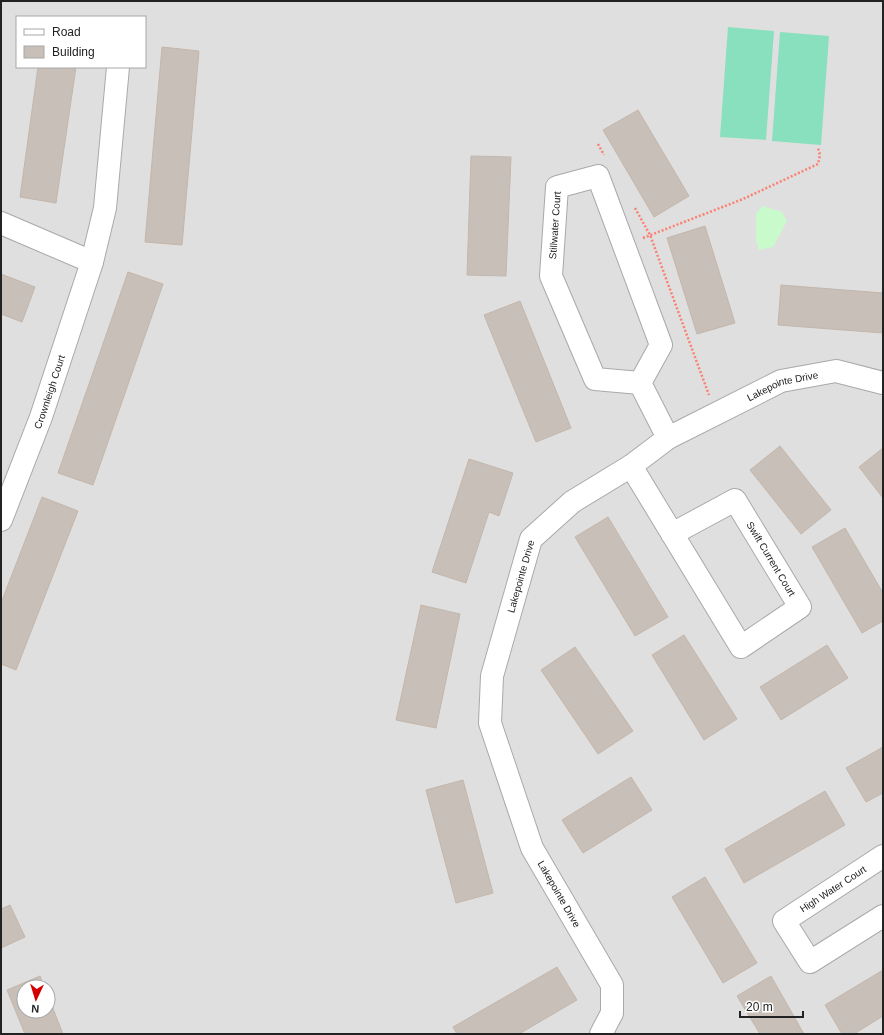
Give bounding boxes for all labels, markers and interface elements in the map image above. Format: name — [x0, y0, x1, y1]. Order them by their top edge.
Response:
legend — [16, 16, 146, 68]
text: Road — [52, 25, 81, 39]
text: Building — [52, 45, 95, 59]
street label: Stillwater Court — [547, 191, 562, 260]
street label: Crownleigh Court — [31, 353, 67, 430]
street label: Lakepointe Drive — [745, 369, 819, 403]
street label: Swift Current Court — [744, 520, 798, 598]
street label: Lakepointe Drive — [505, 538, 536, 614]
street label: Lakepointe Drive — [535, 859, 583, 930]
street label: High Water Court — [798, 863, 868, 915]
north arrow — [16, 979, 56, 1019]
scale bar — [740, 993, 803, 1019]
text: 20 m — [746, 1000, 773, 1014]
text: N — [31, 1003, 40, 1015]

